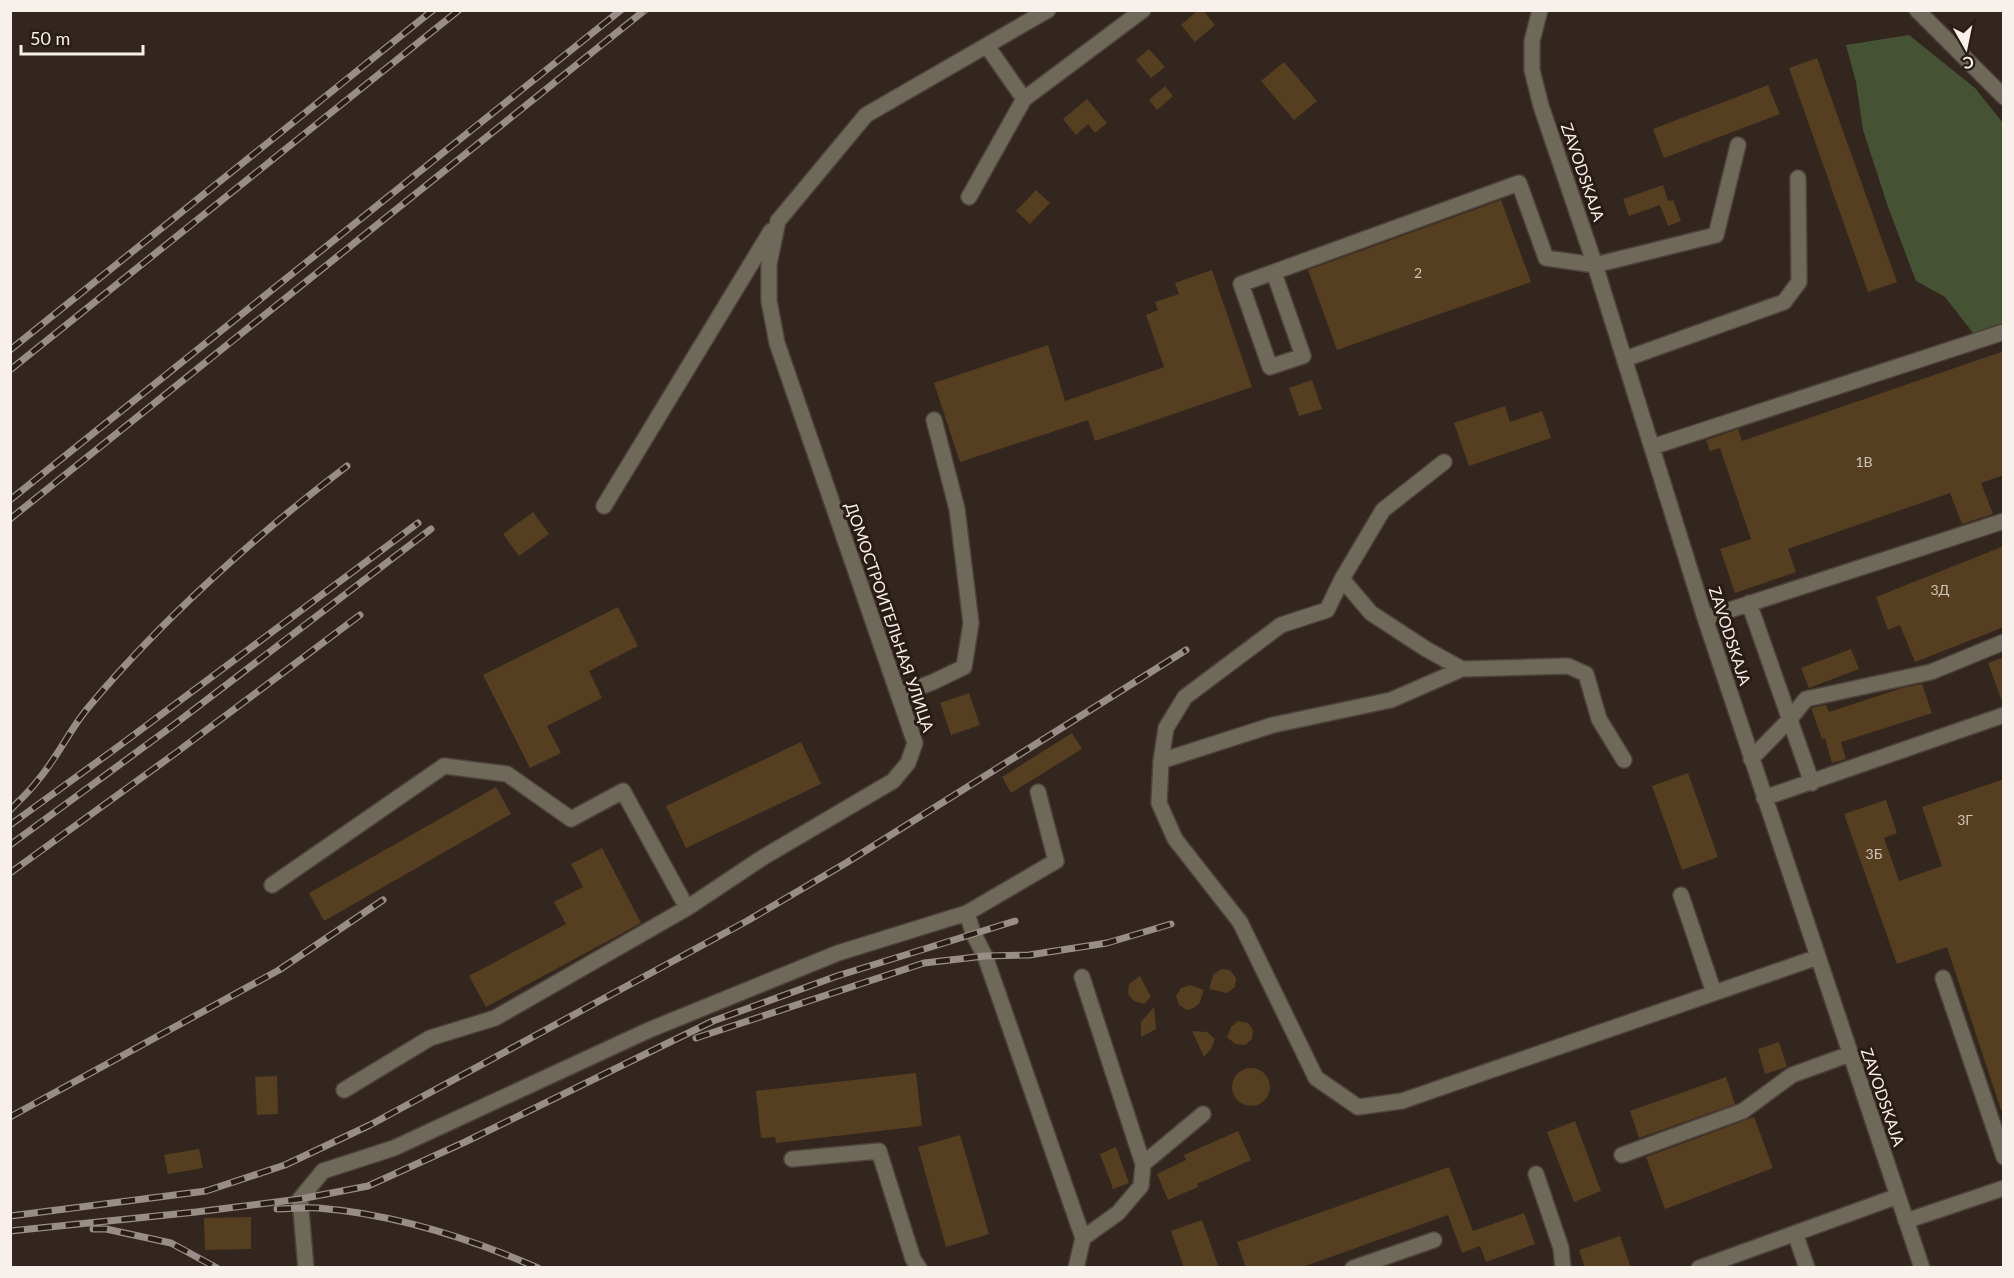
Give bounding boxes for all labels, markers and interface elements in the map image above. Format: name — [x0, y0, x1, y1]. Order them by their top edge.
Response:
scale bar — [21, 18, 142, 56]
north arrow — [1936, 18, 1996, 78]
text: 50 m — [30, 27, 70, 49]
text: С — [1961, 53, 1975, 74]
street label: ZAVODSKAJA — [1558, 120, 1609, 224]
house number: 2 — [1414, 264, 1422, 281]
house number: 1В — [1855, 453, 1873, 470]
street label: ДОМОСТРОИТЕЛЬНАЯ УЛИЦА — [842, 500, 939, 734]
house number: 3Д — [1930, 581, 1950, 598]
street label: ZAVODSKAJA — [1706, 584, 1755, 688]
house number: 3Г — [1957, 811, 1973, 828]
house number: 3Б — [1866, 845, 1883, 862]
street label: ZAVODSKAJA — [1858, 1045, 1909, 1149]

